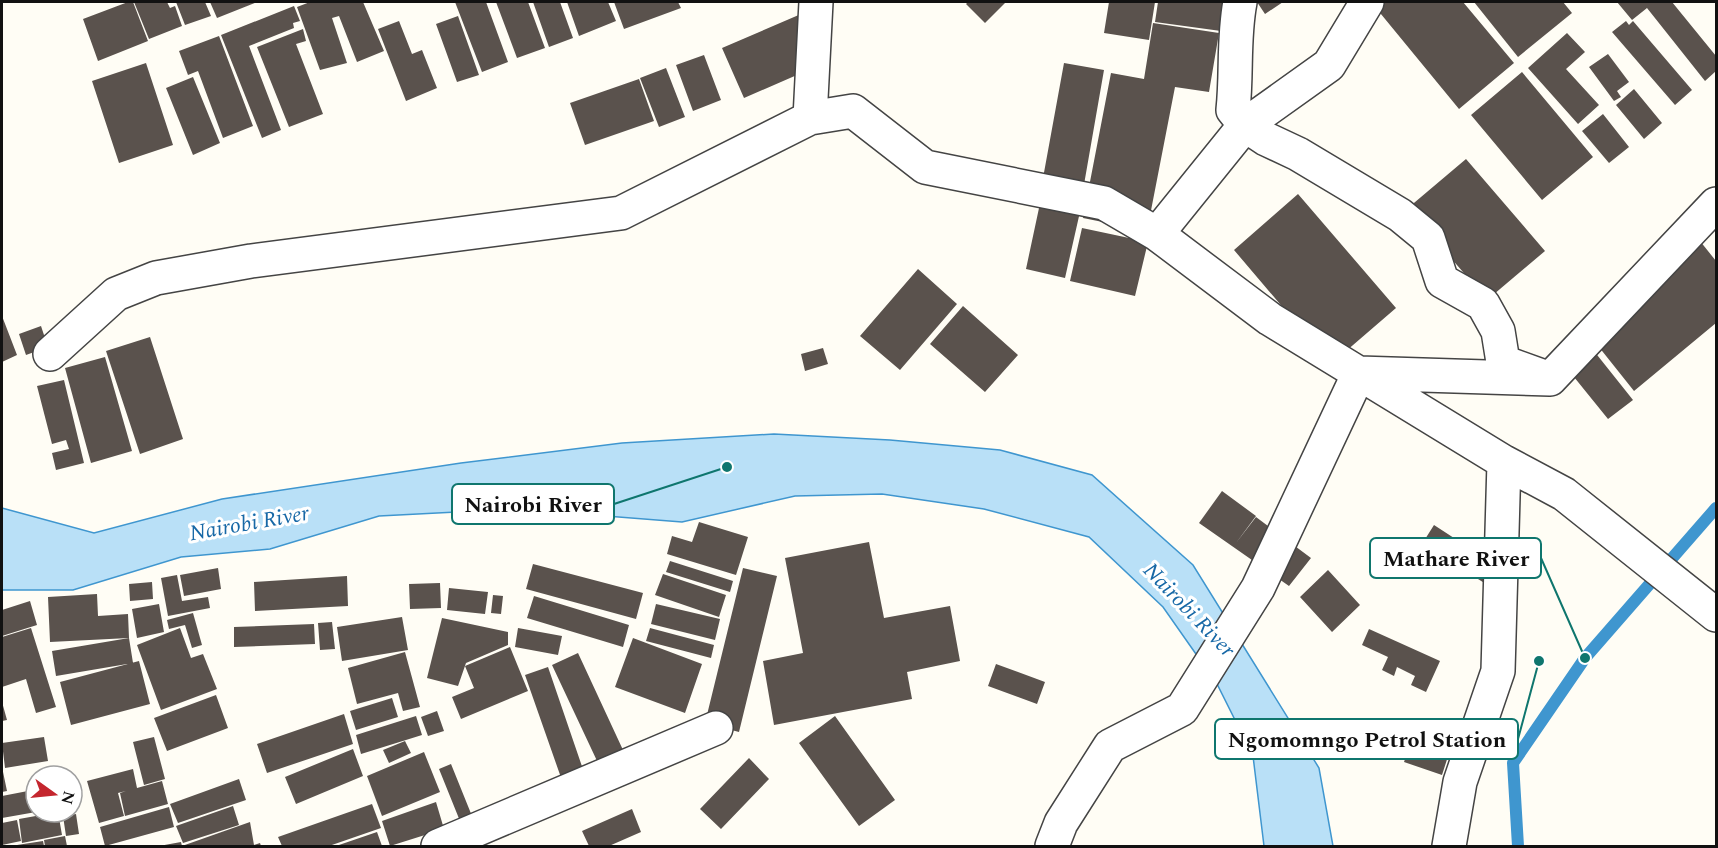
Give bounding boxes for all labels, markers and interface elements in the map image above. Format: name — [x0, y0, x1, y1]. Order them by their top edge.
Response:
callout: Nairobi River — [452, 484, 614, 524]
text: Nairobi River — [464, 489, 602, 522]
water label: Nairobi River — [187, 497, 312, 550]
callout: Mathare River — [1370, 538, 1541, 578]
text: Mathare River — [1383, 543, 1530, 576]
water label: Nairobi River — [1135, 555, 1243, 665]
callout: Ngomomngo Petrol Station — [1215, 719, 1518, 759]
text: Ngomomngo Petrol Station — [1228, 724, 1507, 757]
north arrow — [24, 764, 84, 824]
text: N — [54, 788, 81, 807]

